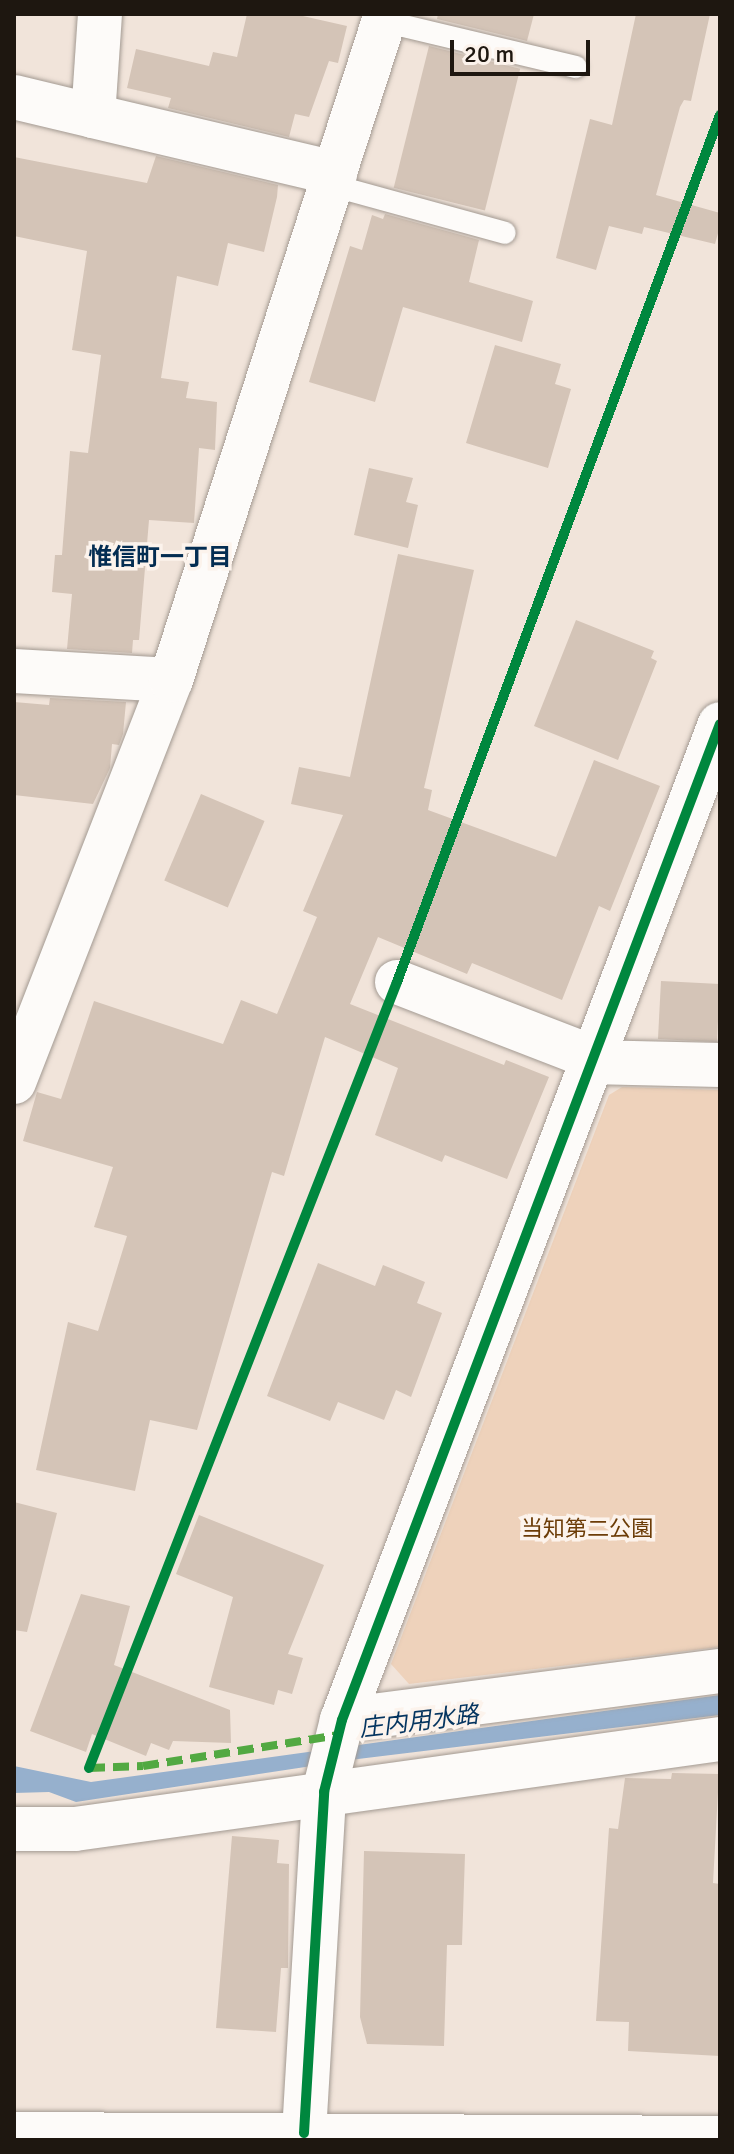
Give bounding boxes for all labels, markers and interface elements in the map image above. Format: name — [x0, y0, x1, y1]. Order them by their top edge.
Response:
scale bar — [454, 24, 594, 74]
text: 20 m — [464, 39, 514, 69]
district label: 惟信町一丁目 — [88, 544, 232, 572]
park label: 当知第二公園 — [521, 1516, 653, 1542]
water label: 庄内用水路 — [358, 1700, 480, 1744]

